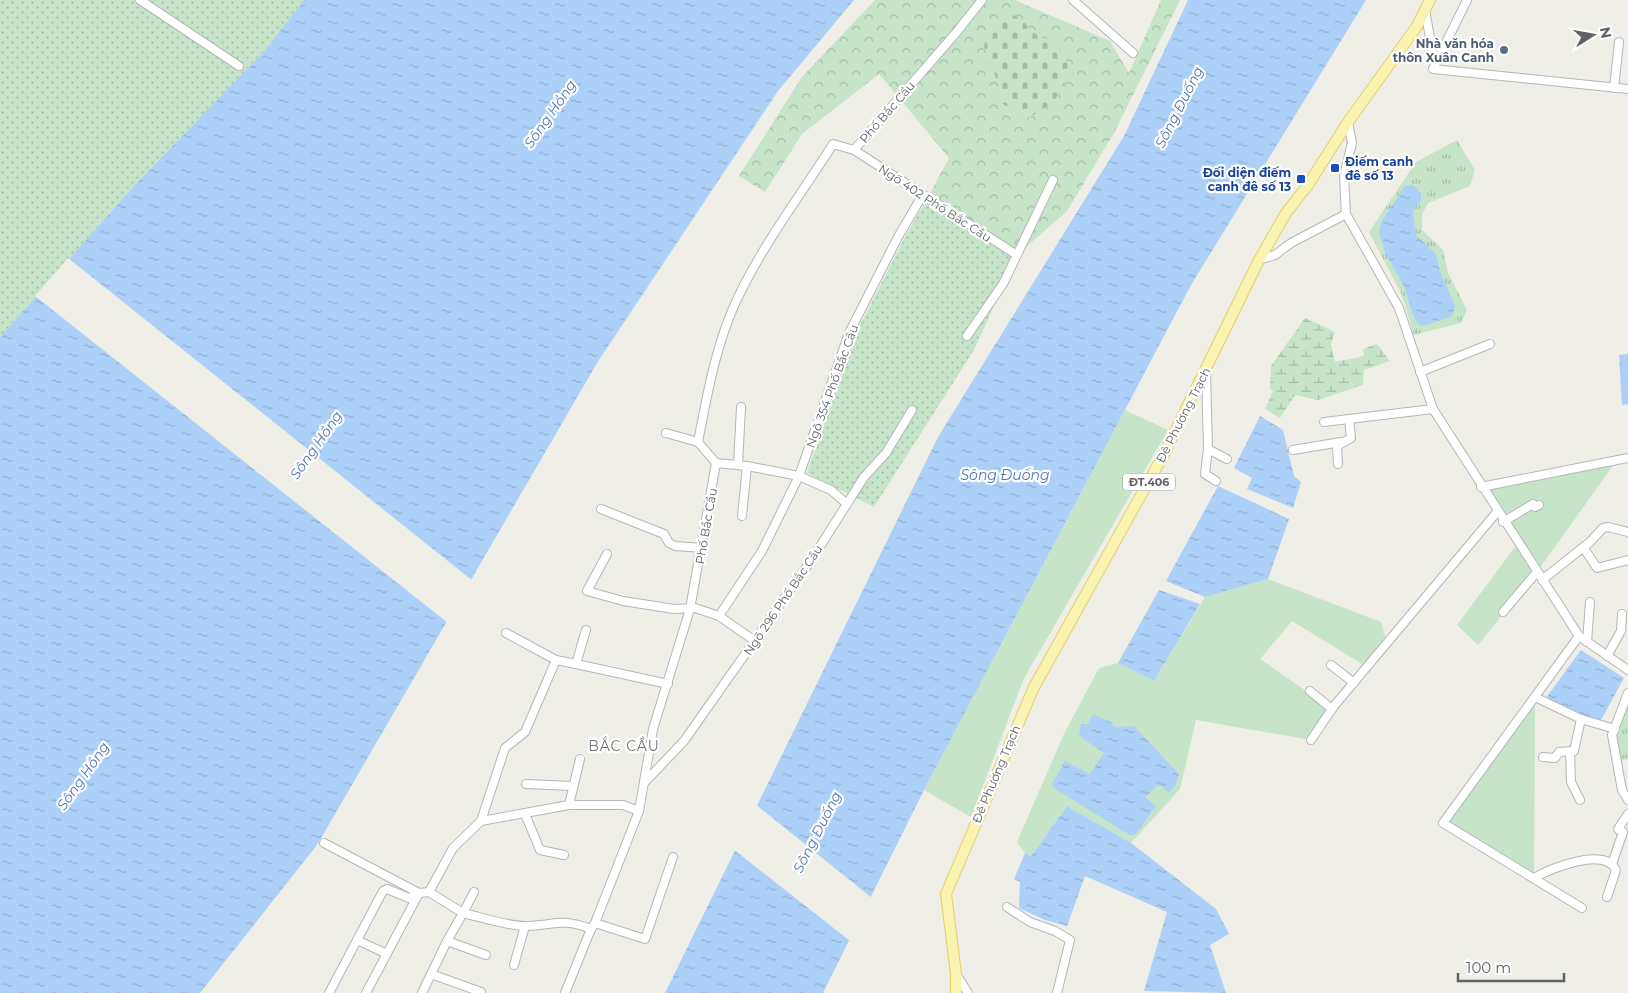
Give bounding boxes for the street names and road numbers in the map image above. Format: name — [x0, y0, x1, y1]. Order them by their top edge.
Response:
street label: Phố Bắc Cầu — [856, 78, 918, 146]
street label: Ngõ 402 Phố Bắc Cầu — [876, 161, 994, 245]
street label: Ngõ 354 Phố Bắc Cầu — [803, 322, 861, 450]
street label: Đê Phương Trạch — [1153, 365, 1213, 465]
road number: ĐT.406 — [1123, 474, 1175, 491]
street label: Phố Bắc Cầu — [692, 487, 720, 565]
street label: Ngõ 296 Phố Bắc Cầu — [740, 542, 826, 658]
street label: Đê Phương Trạch — [969, 723, 1023, 825]

